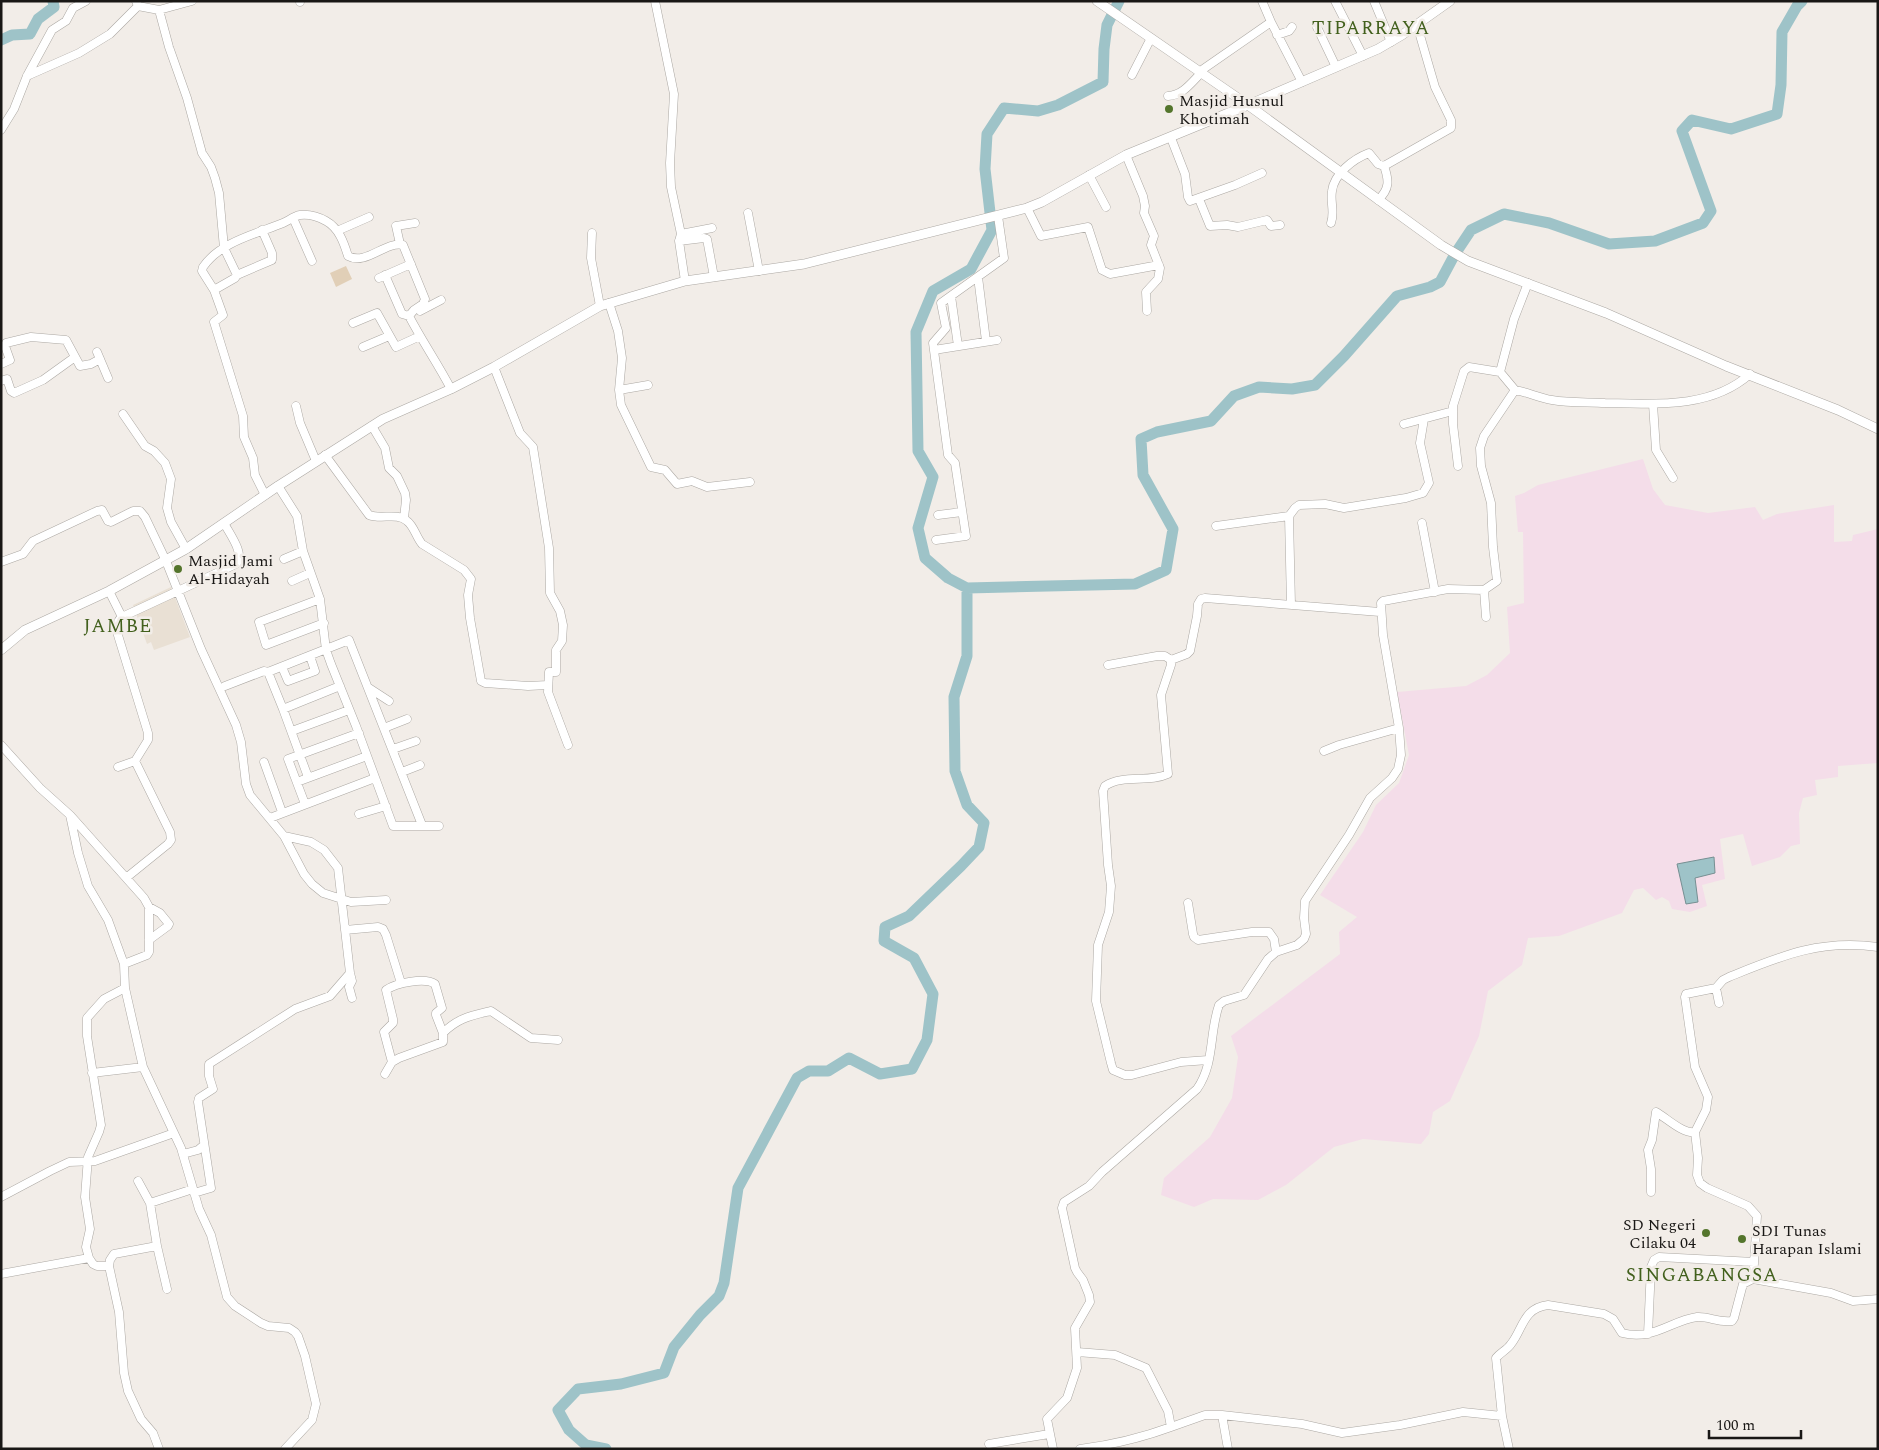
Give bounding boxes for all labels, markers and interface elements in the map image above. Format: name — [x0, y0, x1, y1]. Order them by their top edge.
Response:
district label: TIPARRAYA — [1312, 14, 1430, 43]
place label: Masjid Husnul Khotimah — [1179, 89, 1284, 131]
marker: Masjid Husnul Khotimah — [1163, 103, 1175, 115]
place label: Masjid Jami Al-Hidayah — [188, 549, 273, 591]
marker: Masjid Jami Al-Hidayah — [172, 563, 184, 575]
district label: JAMBE — [83, 612, 153, 641]
place label: SD Negeri Cilaku 04 — [1623, 1213, 1696, 1255]
place label: SDI Tunas Harapan Islami — [1752, 1219, 1862, 1261]
marker: SD Negeri Cilaku 04 — [1700, 1227, 1712, 1239]
marker: SDI Tunas Harapan Islami — [1736, 1233, 1748, 1245]
district label: SINGABANGSA — [1626, 1261, 1778, 1290]
scale bar — [1709, 1408, 1802, 1440]
text: 100 m — [1716, 1414, 1755, 1437]

